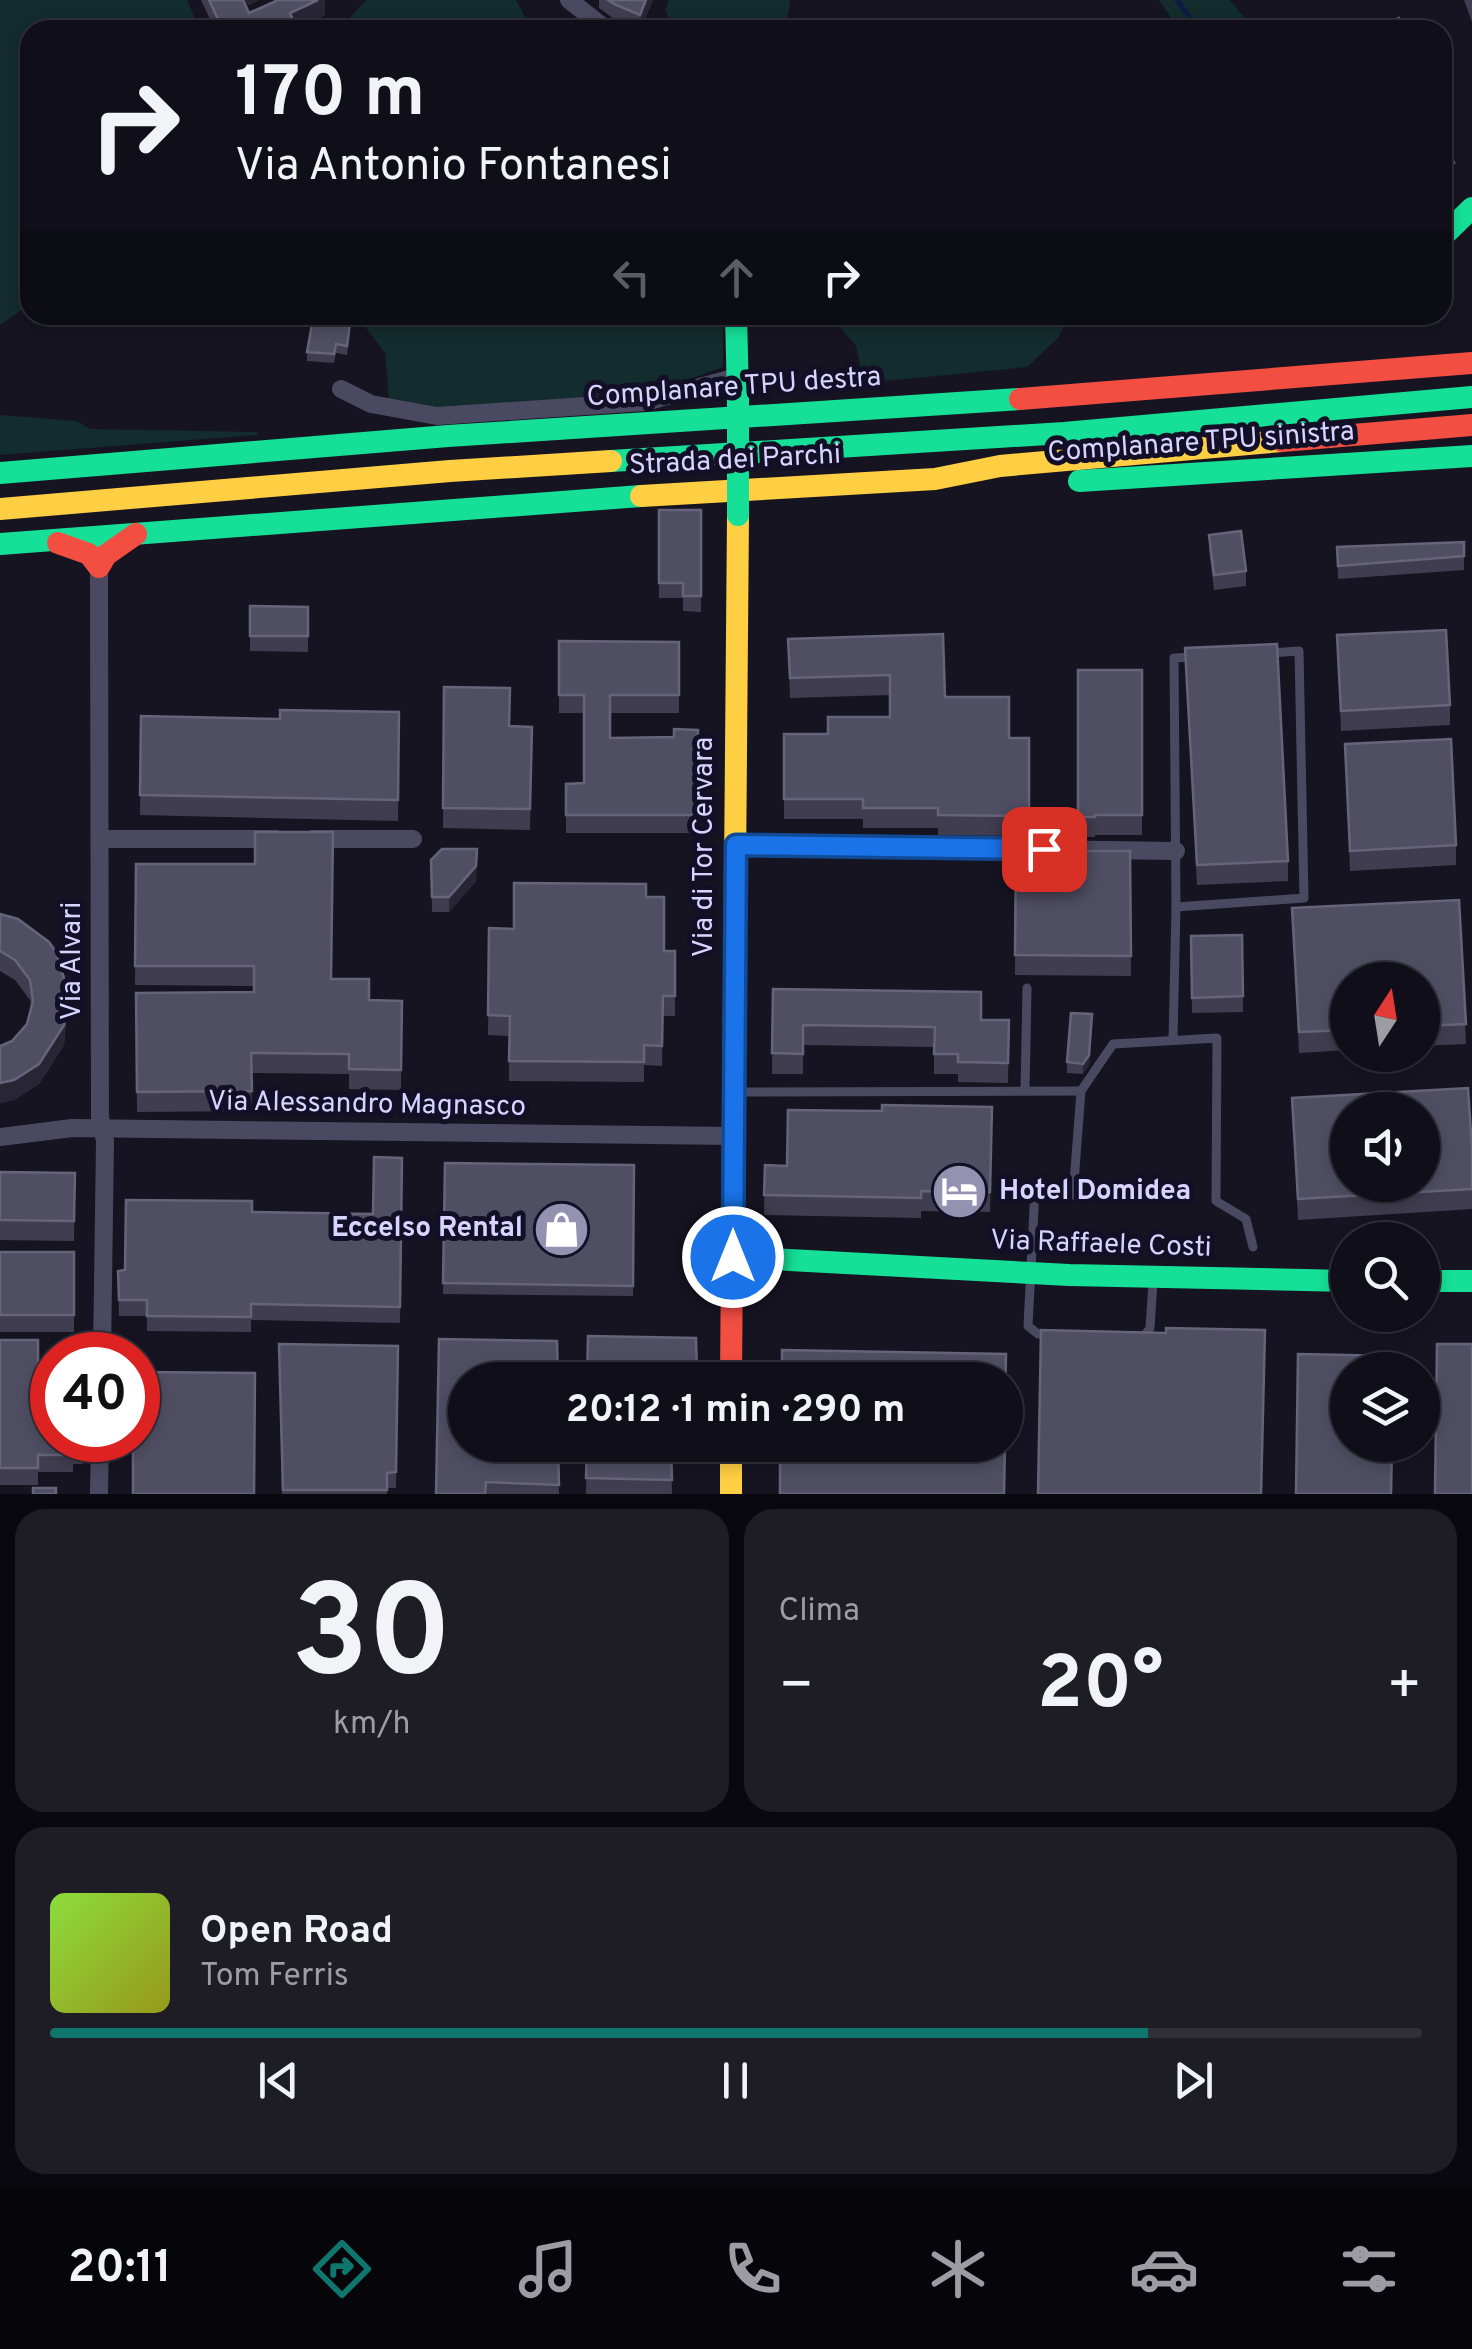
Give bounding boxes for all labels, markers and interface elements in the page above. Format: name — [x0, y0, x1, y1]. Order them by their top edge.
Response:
text: 170 m — [235, 52, 425, 141]
icon: right — [70, 60, 200, 190]
text: Via Antonio Fontanesi — [235, 139, 672, 196]
icon: left — [604, 250, 659, 305]
icon: ahead — [709, 250, 764, 305]
icon: right — [814, 250, 869, 305]
street label: Complanare TPU destra — [586, 360, 882, 416]
street label: Complanare TPU sinistra — [1046, 414, 1356, 472]
street label: Strada dei Parchi — [628, 437, 842, 485]
street label: Via di Tor Cervara — [687, 737, 723, 957]
pin — [1002, 807, 1087, 892]
icon: arrive — [1017, 822, 1072, 877]
street label: Via Alvari — [55, 902, 91, 1020]
north arrow — [1330, 962, 1440, 1072]
map controls — [1330, 962, 1440, 1462]
street label: Via Alessandro Magnasco — [208, 1084, 526, 1126]
button: sound — [1330, 1092, 1440, 1202]
hotel icon: Hotel Domidea — [930, 1162, 990, 1222]
place label: Hotel Domidea — [999, 1174, 1191, 1210]
shop icon: Eccelso Rental — [532, 1199, 592, 1259]
position arrow — [681, 1205, 785, 1309]
place label: Eccelso Rental — [331, 1211, 523, 1247]
button: search — [1330, 1222, 1440, 1332]
street label: Via Raffaele Costi — [990, 1223, 1212, 1267]
speed limit sign: 40 — [30, 1332, 160, 1462]
button: layers — [1330, 1352, 1440, 1462]
text: 20:12 · 1 min · 290 m — [566, 1387, 905, 1436]
text: 30 — [291, 1557, 452, 1722]
text: Clima — [779, 1592, 860, 1632]
text: 20° — [1037, 1640, 1163, 1735]
text: − — [779, 1653, 814, 1723]
text: + — [1387, 1653, 1422, 1723]
text: km/h — [333, 1705, 411, 1745]
text: Open Road — [200, 1908, 393, 1957]
text: Tom Ferris — [200, 1957, 349, 1997]
icon: previous — [251, 2053, 306, 2108]
icon: pause — [708, 2053, 763, 2108]
icon: next — [1166, 2053, 1221, 2108]
icon: directions — [307, 2234, 377, 2304]
icon: music — [513, 2234, 583, 2304]
icon: phone — [718, 2234, 788, 2304]
icon: climate — [923, 2234, 993, 2304]
icon: car — [1129, 2234, 1199, 2304]
icon: filters — [1334, 2234, 1404, 2304]
text: 20:11 — [68, 2241, 172, 2298]

